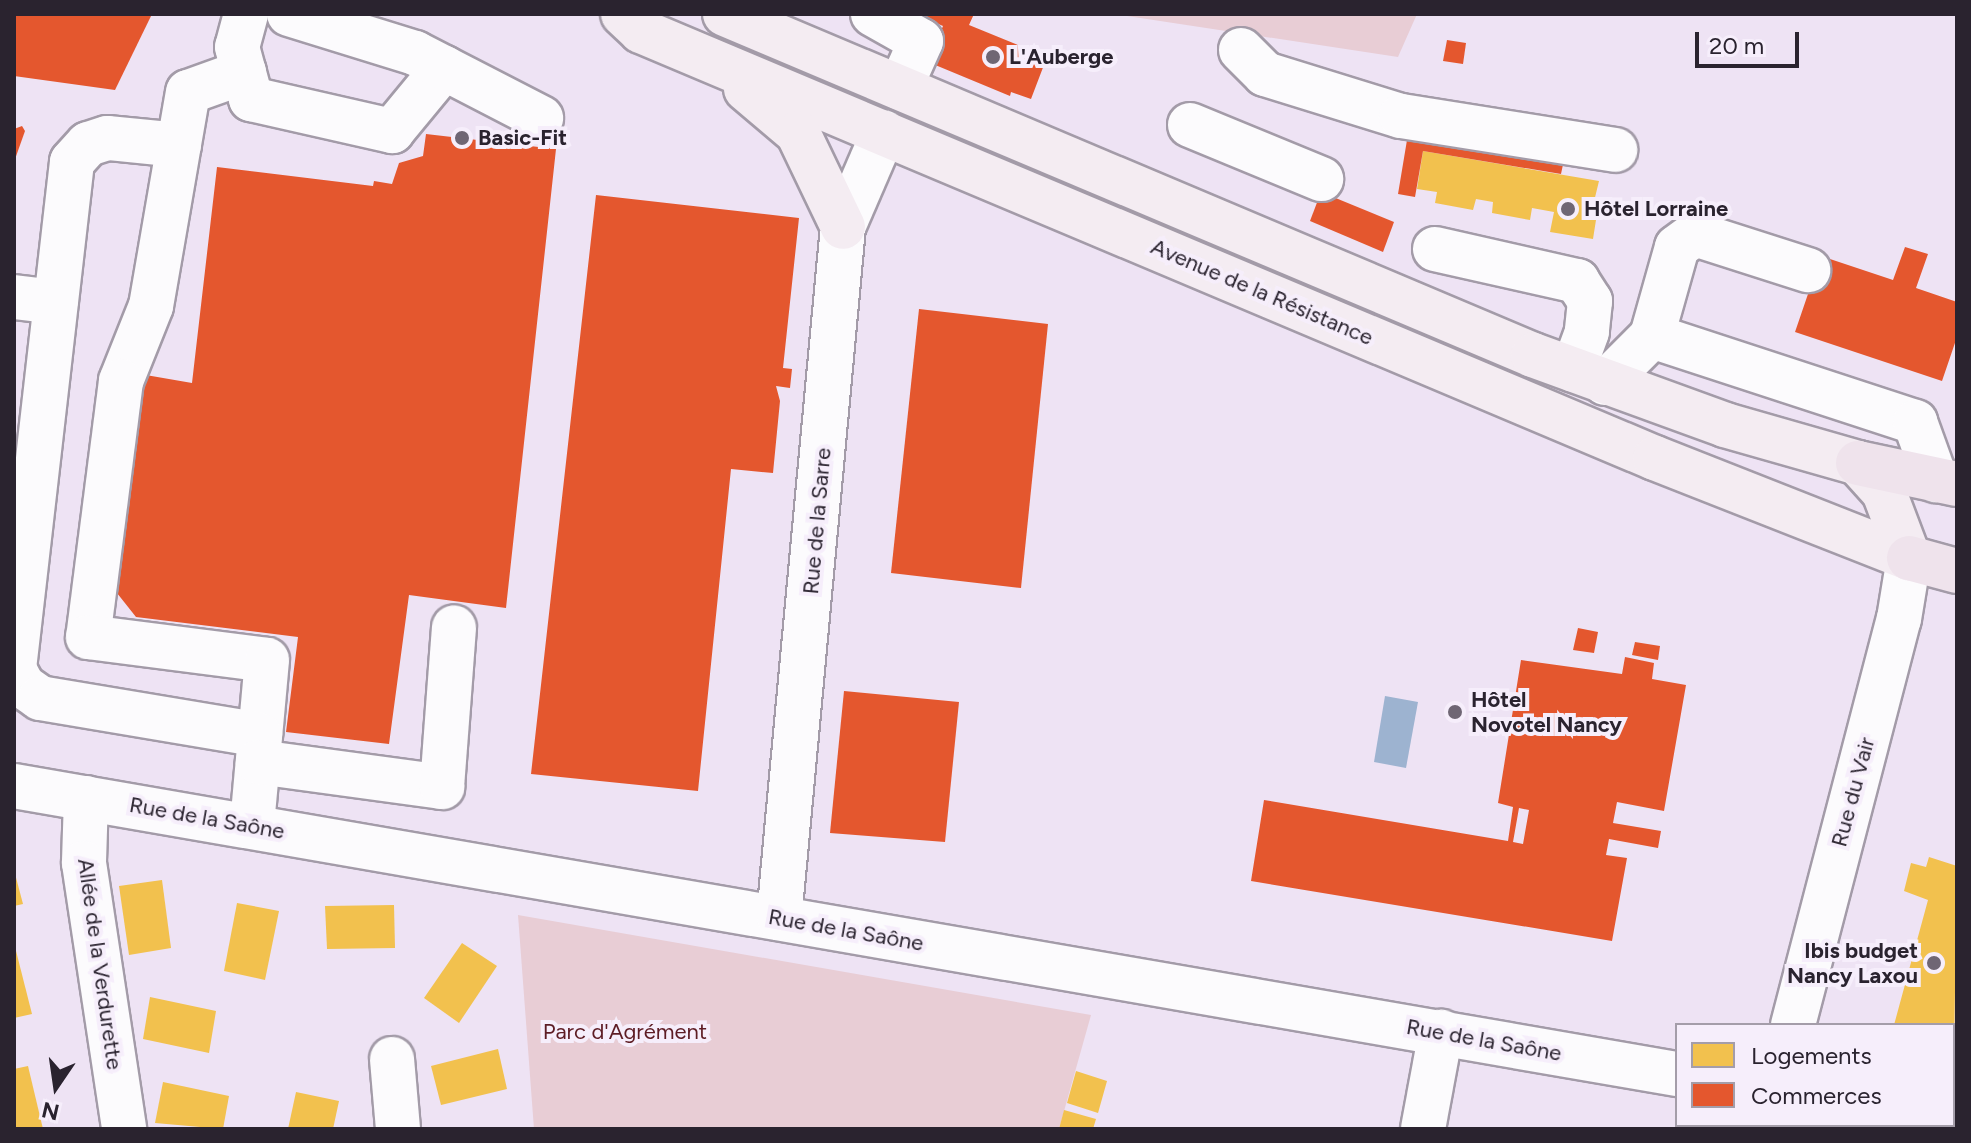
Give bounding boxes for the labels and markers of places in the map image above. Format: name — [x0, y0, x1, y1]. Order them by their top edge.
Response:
place label: L'Auberge — [1009, 44, 1113, 70]
marker: L'Auberge — [984, 48, 1002, 66]
place label: Basic-Fit — [478, 125, 567, 151]
marker: Basic-Fit — [453, 129, 471, 147]
place label: Hôtel Lorraine — [1584, 196, 1728, 222]
marker: Hôtel Lorraine — [1559, 200, 1577, 218]
place label: Hôtel Novotel Nancy — [1471, 686, 1622, 738]
marker: Hôtel Novotel Nancy — [1446, 703, 1464, 721]
place label: Ibis budget Nancy Laxou — [1787, 937, 1918, 988]
marker: Ibis budget Nancy Laxou — [1925, 954, 1943, 972]

